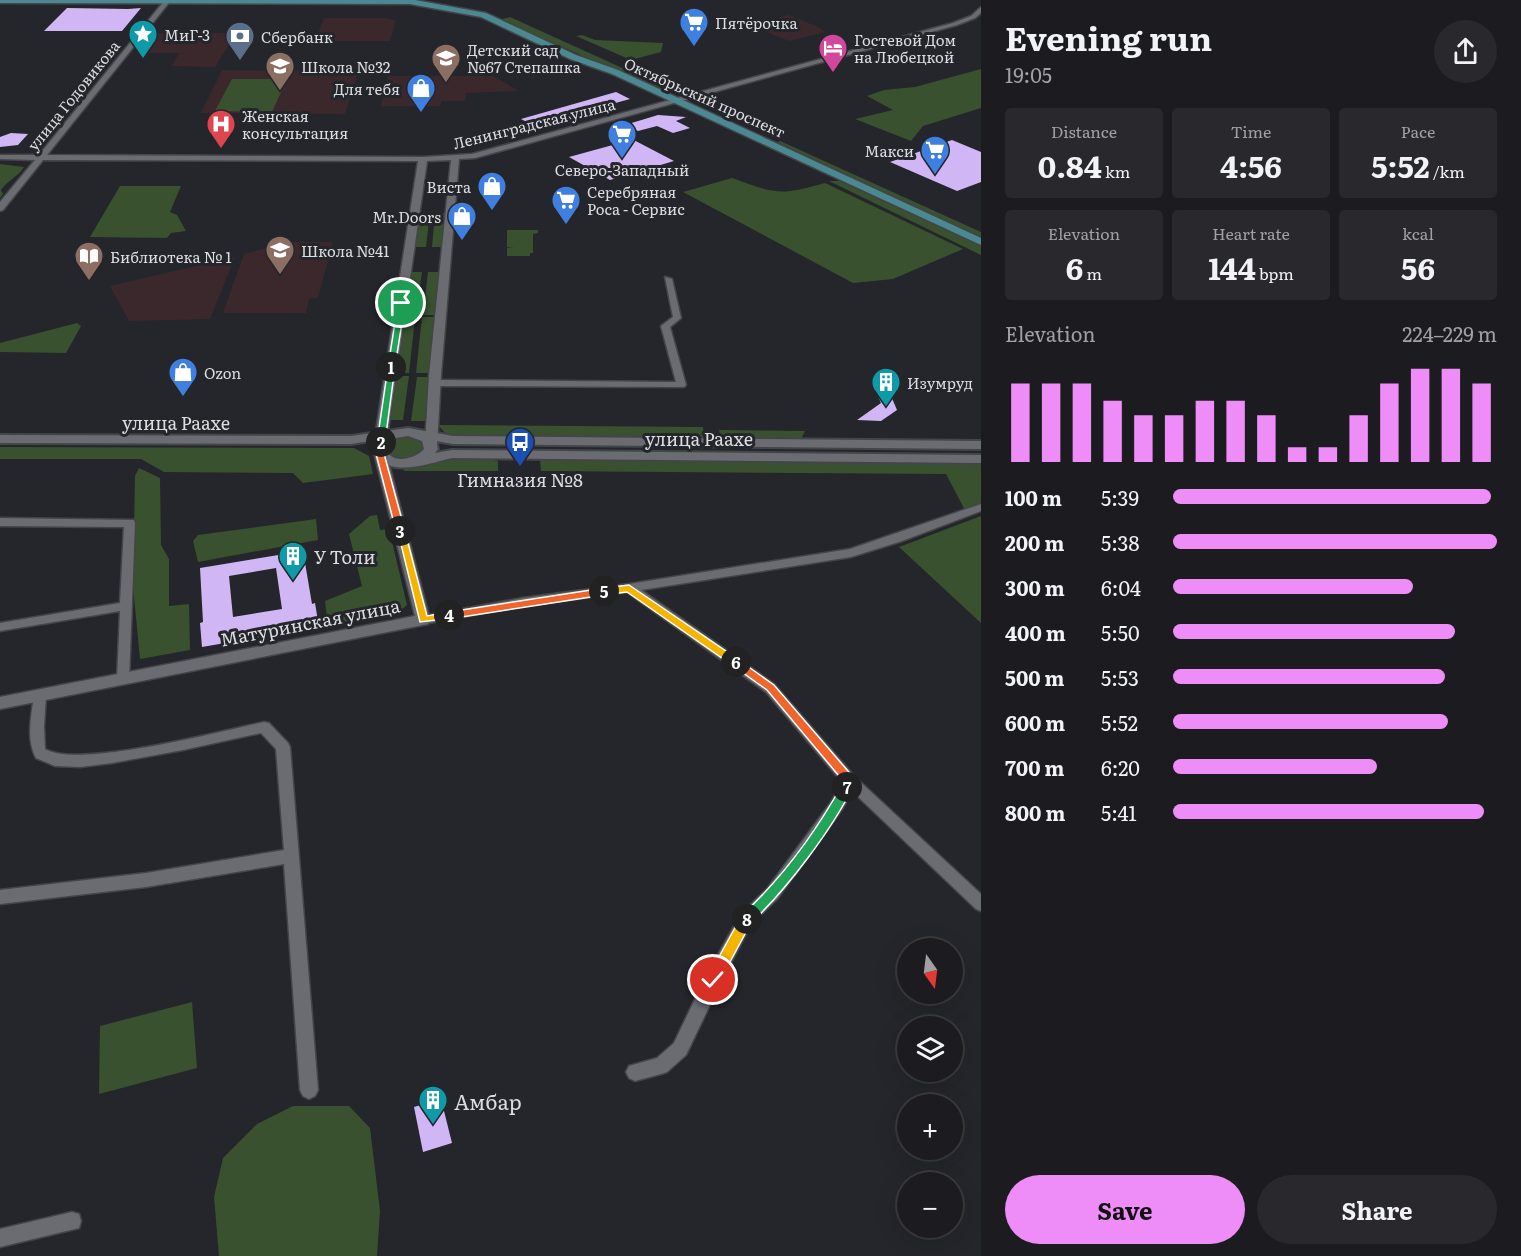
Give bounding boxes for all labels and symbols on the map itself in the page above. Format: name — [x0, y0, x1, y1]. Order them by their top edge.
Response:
supermarket icon: Пятёрочка — [678, 6, 710, 48]
place label: Пятёрочка — [715, 11, 799, 34]
place icon: МиГ-3 — [127, 18, 159, 60]
bank icon: Сбербанк — [224, 20, 256, 62]
place label: МиГ-3 — [164, 23, 210, 46]
place label: Сбербанк — [261, 25, 333, 48]
place label: Гостевой Дом на Любецкой — [854, 28, 956, 68]
hotel icon: Гостевой Дом на Любецкой — [817, 32, 849, 74]
street label: улица Годовикова — [21, 34, 125, 155]
place label: Детский сад №67 Степашка — [467, 38, 582, 78]
school or university icon: Детский сад №67 Степашка — [430, 42, 462, 84]
school or university icon: Школа №32 — [264, 50, 296, 92]
street label: Октябрьский проспект — [621, 51, 790, 143]
place label: Школа №32 — [301, 55, 391, 78]
shop icon: Для тебя — [405, 72, 437, 114]
place label: Для тебя — [334, 77, 400, 100]
street label: Ленинградская улица — [450, 91, 618, 154]
place label: Женская консультация — [242, 104, 348, 144]
hospital icon: Женская консультация — [205, 108, 237, 150]
supermarket icon: Северо-Западный — [606, 118, 638, 160]
supermarket icon: Макси — [919, 134, 951, 176]
place label: Макси — [865, 139, 914, 162]
place label: Северо-Западный — [555, 158, 689, 181]
shop icon: Виста — [476, 170, 508, 212]
place label: Виста — [427, 175, 472, 198]
place label: Серебряная Роса - Сервис — [587, 180, 685, 220]
supermarket icon: Серебряная Роса - Сервис — [550, 184, 582, 226]
shop icon: Mr.Doors — [446, 200, 478, 242]
place label: Mr.Doors — [372, 205, 441, 228]
school or university icon: Школа №41 — [264, 234, 296, 276]
place label: Школа №41 — [301, 239, 389, 262]
library icon: Библиотека № 1 — [73, 240, 105, 282]
place label: Библиотека № 1 — [110, 245, 232, 268]
pin — [375, 277, 426, 328]
pin: 1 — [376, 352, 406, 382]
shop icon: Ozon — [167, 356, 199, 398]
place label: Ozon — [204, 361, 241, 384]
building icon: Изумруд — [870, 366, 902, 408]
place label: Изумруд — [907, 371, 973, 394]
street label: улица Раахе — [122, 409, 230, 436]
street label: улица Раахе — [645, 425, 753, 452]
bus stop icon: Гимназия №8 — [504, 426, 536, 468]
pin: 2 — [366, 427, 396, 457]
place label: Гимназия №8 — [457, 466, 583, 493]
pin: 3 — [385, 516, 415, 546]
building icon: У Толи — [277, 540, 309, 582]
place label: У Толи — [314, 543, 376, 570]
pin: 5 — [589, 576, 619, 606]
street label: Матуринская улица — [218, 591, 402, 653]
pin: 4 — [434, 600, 464, 630]
pin: 6 — [721, 647, 751, 677]
pin: 7 — [832, 772, 862, 802]
pin: 8 — [732, 904, 762, 934]
north arrow — [897, 938, 963, 1004]
pin — [687, 954, 738, 1005]
building icon: Амбар — [417, 1084, 449, 1126]
place label: Амбар — [454, 1085, 522, 1116]

